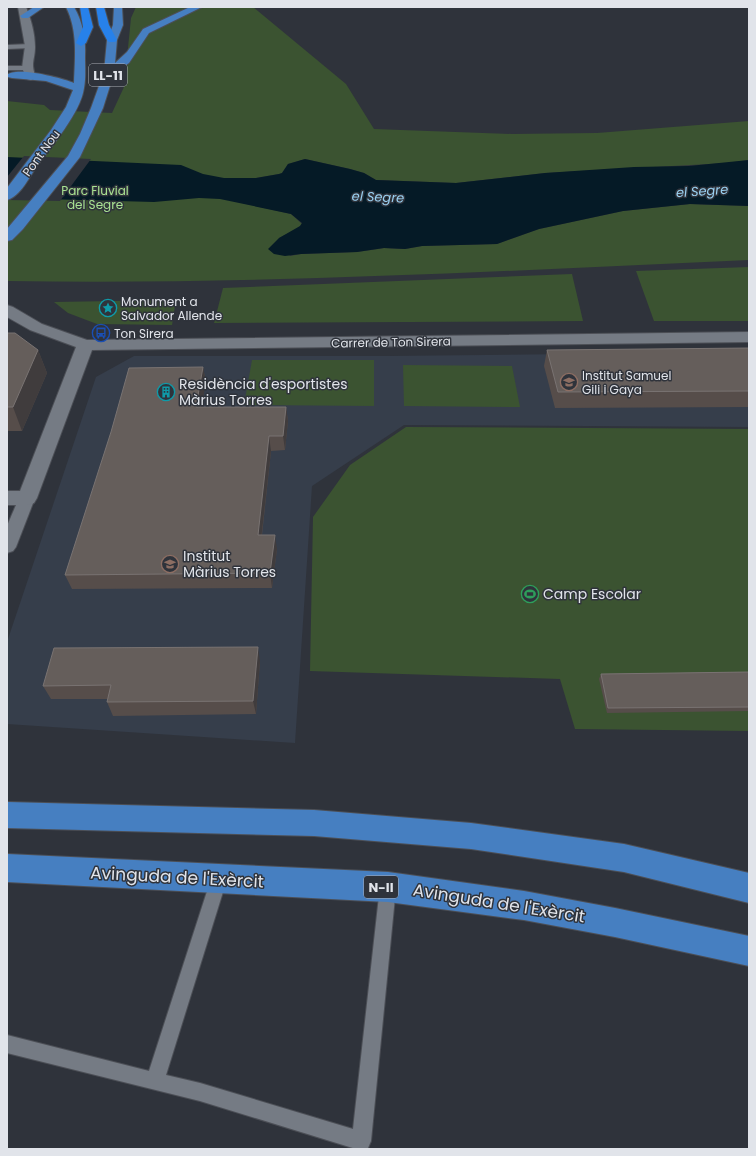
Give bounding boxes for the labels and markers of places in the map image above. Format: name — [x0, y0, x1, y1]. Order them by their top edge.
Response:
place label: Monument a Salvador Allende — [121, 293, 222, 324]
place icon: Monument a Salvador Allende — [98, 298, 118, 318]
bus stop icon: Ton Sirera — [91, 323, 111, 343]
place label: Ton Sirera — [114, 325, 174, 342]
place label: Institut Samuel Gili i Gaya — [582, 367, 671, 398]
school or university icon: Institut Samuel Gili i Gaya — [559, 372, 579, 392]
place label: Residència d'esportistes Màrius Torres — [179, 374, 347, 410]
building icon: Residència d'esportistes Màrius Torres — [156, 382, 176, 402]
place label: Institut Màrius Torres — [183, 546, 276, 582]
school or university icon: Institut Màrius Torres — [160, 554, 180, 574]
sports icon: Camp Escolar — [520, 584, 540, 604]
place label: Camp Escolar — [543, 584, 641, 604]

